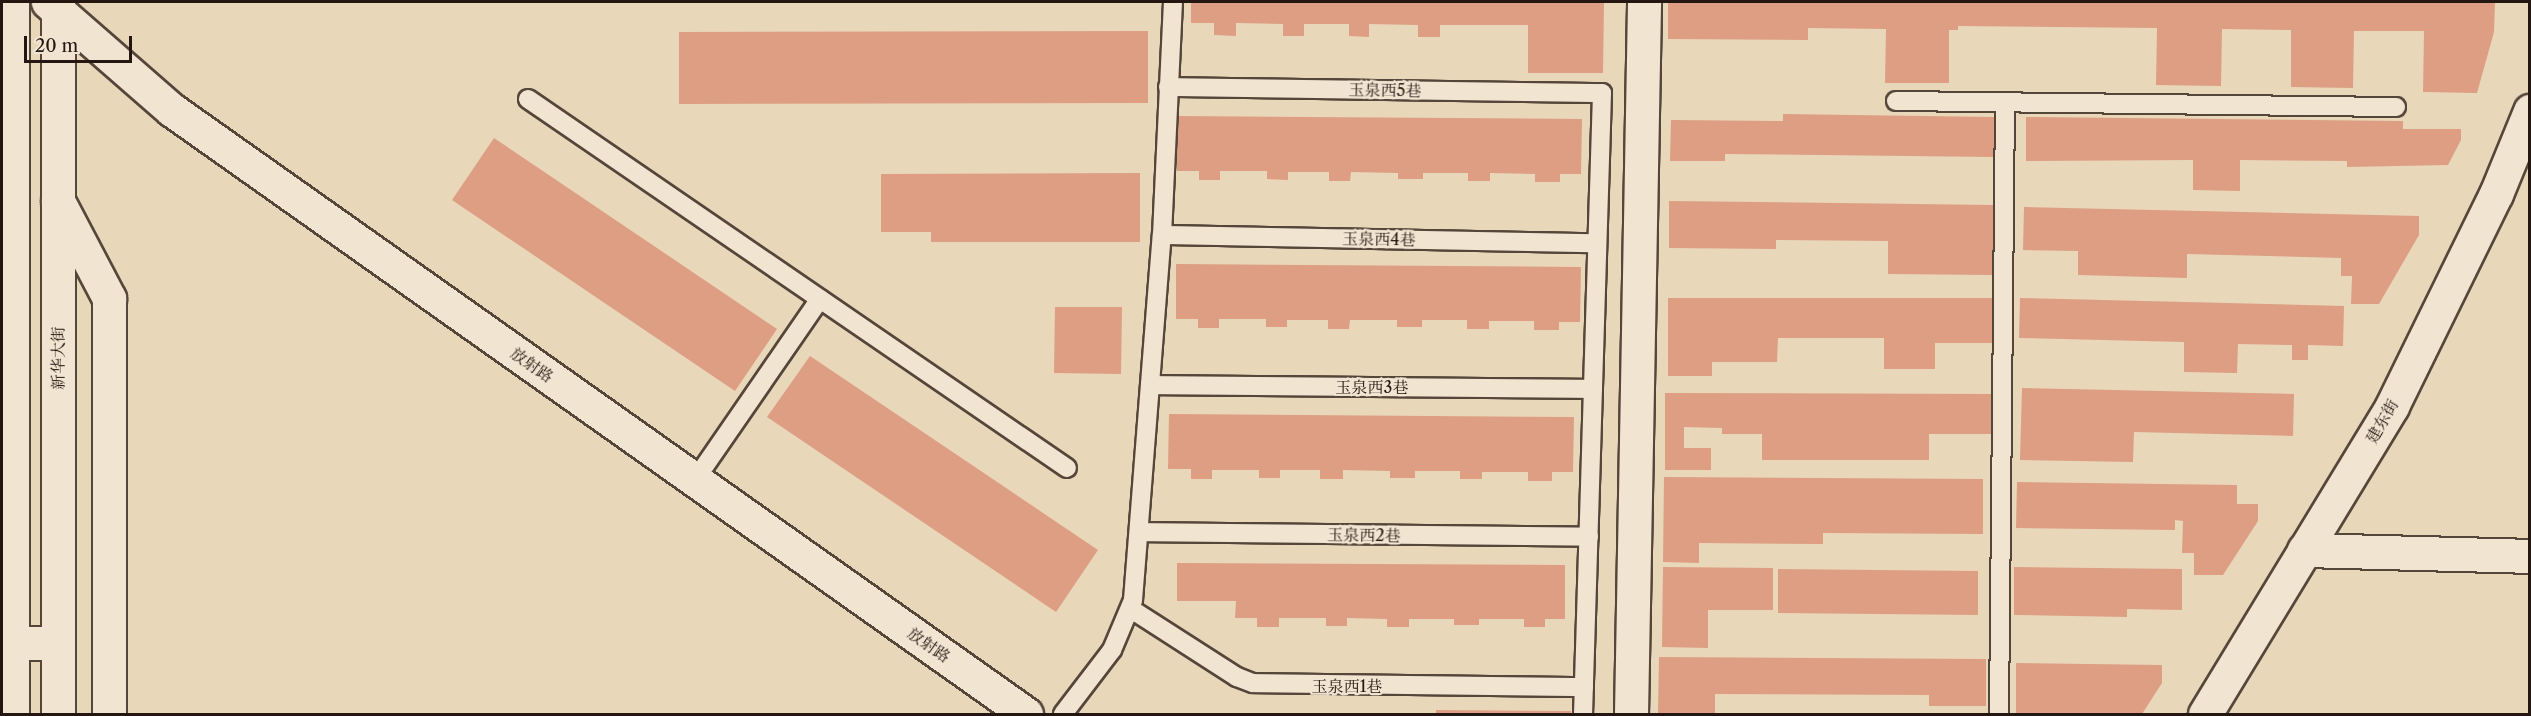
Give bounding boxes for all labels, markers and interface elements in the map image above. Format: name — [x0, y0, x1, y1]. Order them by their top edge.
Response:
scale bar — [27, 24, 135, 62]
text: 20 m — [35, 35, 78, 57]
street label: 玉泉西5巷 — [1348, 80, 1422, 100]
street label: 玉泉西4巷 — [1342, 229, 1416, 249]
street label: 新华大街 — [48, 326, 68, 390]
street label: 放射路 — [507, 343, 557, 387]
street label: 玉泉西3巷 — [1336, 377, 1408, 397]
street label: 建东街 — [2362, 395, 2402, 447]
street label: 玉泉西2巷 — [1327, 525, 1401, 545]
street label: 放射路 — [904, 623, 954, 667]
street label: 玉泉西1巷 — [1312, 676, 1382, 696]

